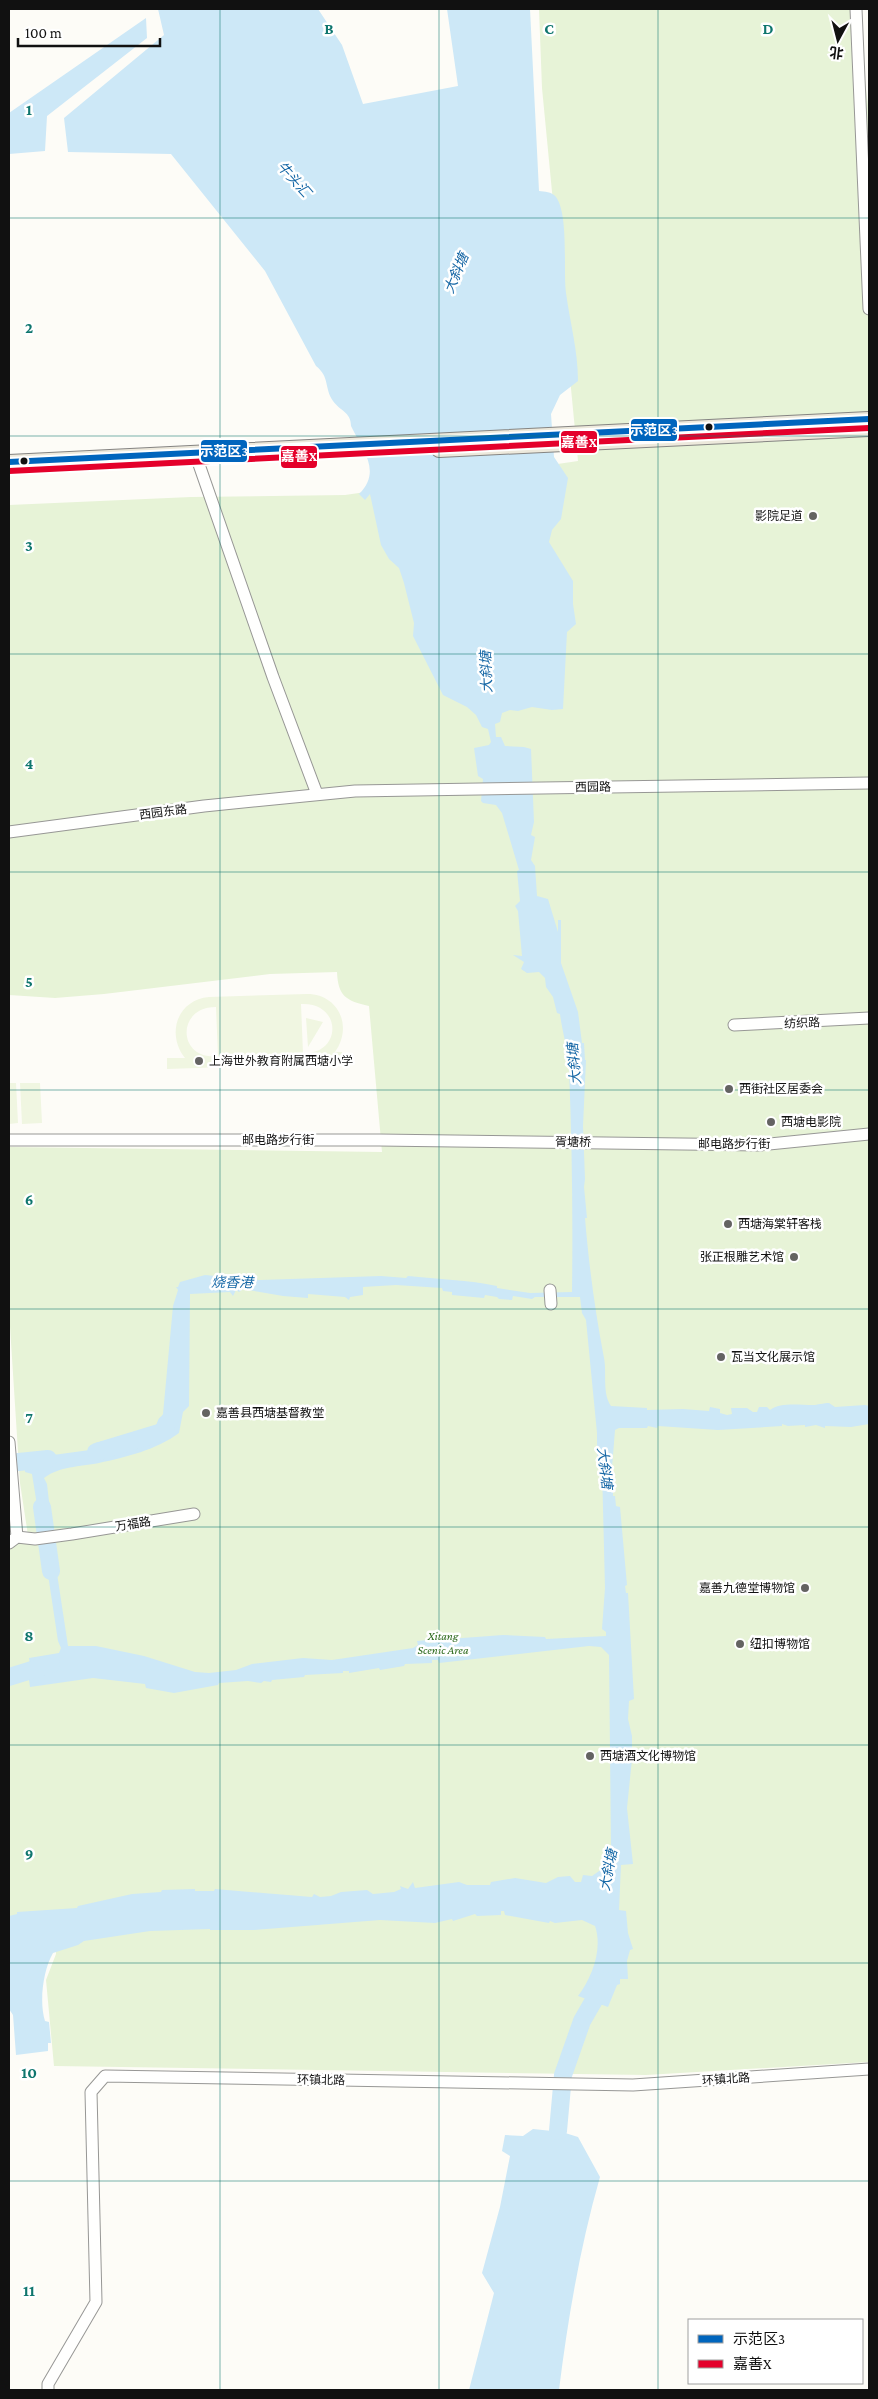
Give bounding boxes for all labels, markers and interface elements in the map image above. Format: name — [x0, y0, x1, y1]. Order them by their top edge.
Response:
scale bar — [18, 15, 160, 47]
north arrow — [813, 15, 863, 65]
text: B — [324, 20, 334, 37]
text: C — [544, 20, 554, 37]
text: D — [762, 20, 774, 37]
text: 100 m — [25, 25, 62, 41]
text: 北 — [828, 44, 844, 62]
text: 1 — [26, 101, 32, 118]
water label: 牛头汇 — [274, 158, 315, 201]
water label: 大斜塘 — [440, 249, 472, 295]
text: 2 — [25, 319, 33, 336]
line badge: 示范区3 — [630, 418, 678, 442]
text: 示范区3 — [630, 422, 679, 438]
unlabelled marker — [704, 422, 714, 432]
line badge: 嘉善X — [560, 430, 598, 454]
text: 嘉善X — [561, 434, 598, 450]
line badge: 示范区3 — [200, 439, 248, 463]
text: 示范区3 — [200, 443, 249, 459]
line badge: 嘉善X — [280, 445, 318, 469]
text: 嘉善X — [281, 448, 318, 464]
unlabelled marker — [19, 456, 29, 466]
place label: 影院足道 — [755, 509, 803, 523]
marker: 影院足道 — [807, 510, 819, 522]
text: 3 — [25, 537, 33, 554]
water label: 大斜塘 — [477, 649, 495, 693]
text: 4 — [25, 755, 34, 772]
street label: 西园路 — [575, 780, 611, 794]
street label: 西园东路 — [138, 802, 188, 822]
text: 5 — [25, 973, 33, 990]
street label: 纺织路 — [784, 1015, 820, 1031]
water label: 大斜塘 — [564, 1040, 584, 1086]
place label: 上海世外教育附属西塘小学 — [209, 1054, 353, 1068]
marker: 上海世外教育附属西塘小学 — [193, 1055, 205, 1067]
place label: 西街社区居委会 — [739, 1082, 823, 1096]
marker: 西街社区居委会 — [723, 1083, 735, 1095]
place label: 西塘电影院 — [781, 1115, 841, 1129]
marker: 西塘电影院 — [765, 1116, 777, 1128]
street label: 邮电路步行街 — [242, 1133, 314, 1147]
street label: 胥塘桥 — [555, 1135, 591, 1149]
street label: 邮电路步行街 — [698, 1137, 770, 1151]
text: 6 — [25, 1191, 33, 1208]
place label: 西塘海棠轩客栈 — [738, 1217, 822, 1231]
marker: 西塘海棠轩客栈 — [722, 1218, 734, 1230]
place label: 张正根雕艺术馆 — [700, 1250, 784, 1264]
marker: 张正根雕艺术馆 — [788, 1251, 800, 1263]
water label: 烧香港 — [211, 1274, 255, 1290]
place label: 瓦当文化展示馆 — [731, 1350, 815, 1364]
marker: 瓦当文化展示馆 — [715, 1351, 727, 1363]
place label: 嘉善县西塘基督教堂 — [216, 1406, 324, 1420]
marker: 嘉善县西塘基督教堂 — [200, 1407, 212, 1419]
text: 7 — [25, 1409, 33, 1426]
water label: 大斜塘 — [595, 1446, 616, 1492]
street label: 万福路 — [114, 1514, 152, 1534]
place label: 嘉善九德堂博物馆 — [699, 1581, 795, 1595]
marker: 嘉善九德堂博物馆 — [799, 1582, 811, 1594]
text: 8 — [24, 1627, 34, 1644]
park label: Xitang Scenic Area — [417, 1629, 469, 1657]
place label: 纽扣博物馆 — [750, 1637, 810, 1651]
marker: 纽扣博物馆 — [734, 1638, 746, 1650]
place label: 西塘酒文化博物馆 — [600, 1749, 696, 1763]
marker: 西塘酒文化博物馆 — [584, 1750, 596, 1762]
text: 9 — [25, 1845, 33, 1862]
water label: 大斜塘 — [596, 1846, 620, 1892]
text: 10 — [21, 2064, 37, 2081]
street label: 环镇北路 — [702, 2070, 750, 2088]
street label: 环镇北路 — [297, 2073, 345, 2087]
text: 11 — [23, 2282, 35, 2299]
legend — [688, 2319, 863, 2384]
text: 示范区3 — [733, 2331, 785, 2347]
text: 嘉善X — [733, 2356, 772, 2372]

